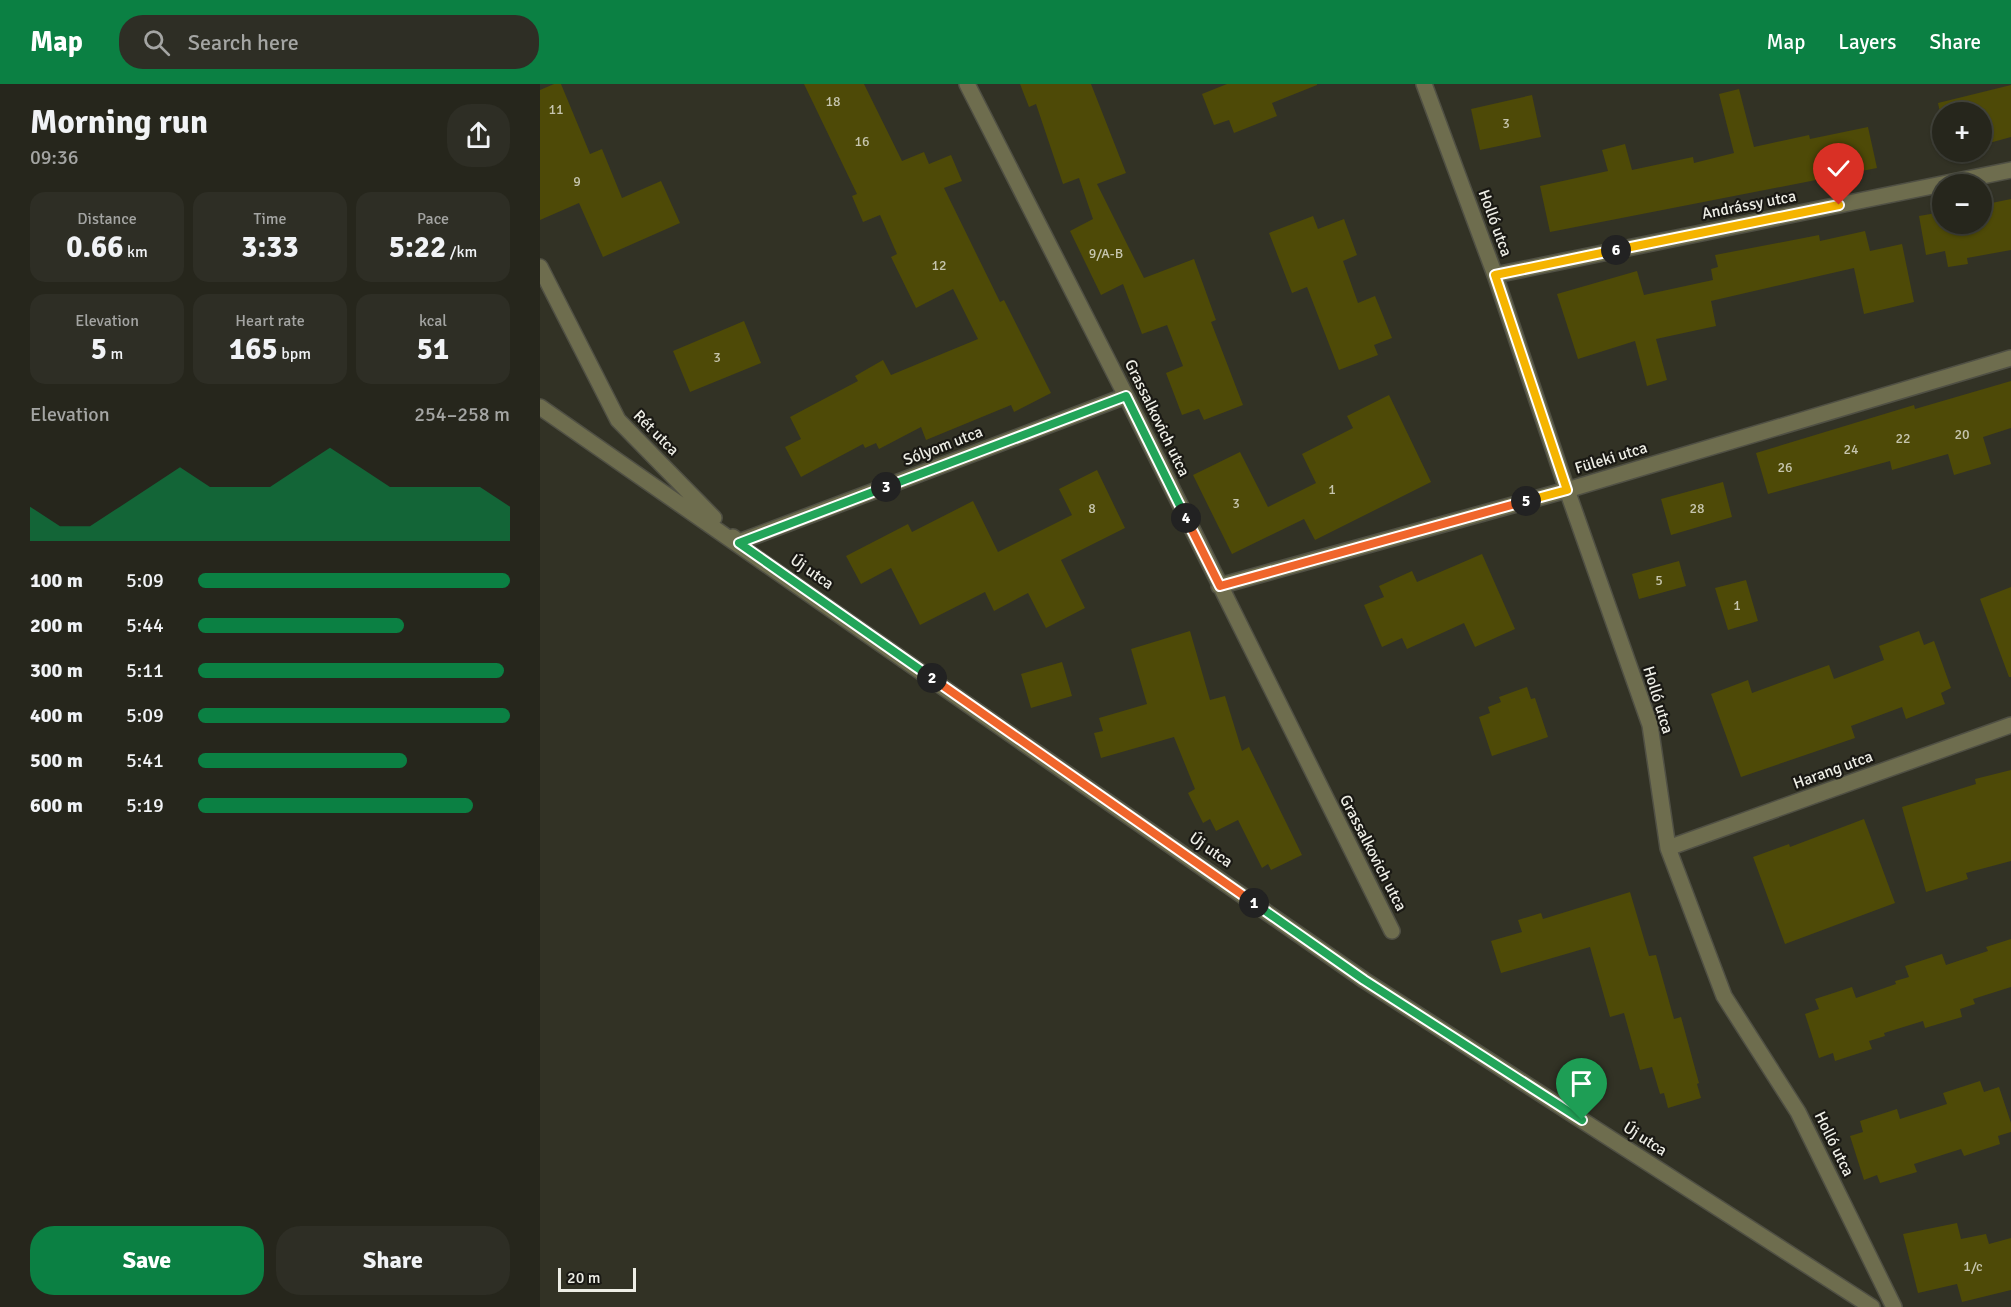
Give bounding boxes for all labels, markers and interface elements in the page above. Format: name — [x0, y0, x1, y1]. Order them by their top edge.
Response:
search box — [119, 15, 539, 69]
text: Map — [30, 25, 83, 59]
icon: search — [140, 26, 173, 59]
text: Search here — [188, 29, 299, 56]
text: Map — [1767, 29, 1805, 55]
text: Layers — [1838, 29, 1896, 55]
text: Share — [1929, 29, 1981, 55]
house number: 18 — [825, 93, 841, 110]
house number: 11 — [548, 101, 564, 118]
text: Morning run — [30, 102, 208, 143]
map controls — [1932, 102, 1992, 234]
button: + — [1932, 102, 1992, 162]
button: share — [447, 104, 510, 167]
house number: 3 — [1502, 115, 1510, 132]
house number: 16 — [854, 133, 870, 150]
pin — [1813, 143, 1864, 205]
text: 09:36 — [30, 145, 79, 170]
icon: check — [1822, 152, 1855, 185]
house number: 9 — [573, 173, 581, 190]
button: − — [1932, 174, 1992, 234]
street label: Andrássy utca — [1700, 186, 1798, 224]
street label: Holló utca — [1474, 187, 1516, 259]
text: Distance — [77, 209, 137, 229]
text: Time — [254, 209, 286, 229]
text: Pace — [417, 209, 449, 229]
text: 0.66 — [66, 229, 123, 266]
text: 3:33 — [241, 229, 299, 266]
text: 5:22 — [389, 229, 446, 266]
pin: 6 — [1601, 235, 1631, 265]
text: 6 — [1612, 240, 1620, 260]
text: km — [123, 242, 148, 262]
text: /km — [446, 242, 477, 262]
house number: 9/A-B — [1089, 245, 1123, 262]
house number: 12 — [931, 257, 947, 274]
text: Elevation — [75, 311, 139, 331]
text: Heart rate — [235, 311, 305, 331]
text: kcal — [419, 311, 447, 331]
text: 5 — [91, 331, 107, 368]
text: 165 — [229, 331, 278, 368]
text: 51 — [417, 331, 449, 368]
text: m — [107, 344, 123, 364]
text: bpm — [278, 344, 311, 364]
house number: 3 — [713, 349, 721, 366]
street label: Grassalkovich utca — [1120, 356, 1194, 480]
text: Elevation — [30, 402, 110, 427]
text: 254–258 m — [414, 402, 510, 427]
street label: Rét utca — [629, 406, 683, 460]
street label: Sólyom utca — [900, 422, 986, 470]
house number: 20 — [1954, 426, 1970, 443]
house number: 22 — [1895, 430, 1911, 447]
street label: Füleki utca — [1572, 437, 1650, 479]
house number: 24 — [1843, 441, 1859, 458]
house number: 26 — [1777, 459, 1793, 476]
pin: 3 — [871, 472, 901, 502]
text: 3 — [882, 477, 890, 497]
house number: 1 — [1328, 481, 1336, 498]
pin: 5 — [1511, 486, 1541, 516]
text: 5 — [1522, 491, 1530, 511]
house number: 3 — [1232, 495, 1240, 512]
house number: 8 — [1088, 500, 1096, 517]
house number: 28 — [1689, 500, 1705, 517]
pin: 4 — [1171, 503, 1201, 533]
text: 4 — [1182, 508, 1190, 528]
street label: Új utca — [786, 550, 838, 594]
text: 100 m — [30, 568, 83, 593]
text: 5:09 — [126, 568, 164, 593]
house number: 5 — [1655, 572, 1663, 589]
house number: 1 — [1733, 597, 1741, 614]
text: 200 m — [30, 613, 83, 638]
text: 5:44 — [126, 613, 164, 638]
text: 300 m — [30, 658, 83, 683]
text: 5:11 — [126, 658, 164, 683]
pin: 2 — [917, 663, 947, 693]
street label: Holló utca — [1638, 664, 1678, 736]
text: 2 — [928, 668, 936, 688]
text: 400 m — [30, 703, 83, 728]
text: 5:09 — [126, 703, 164, 728]
street label: Harang utca — [1790, 746, 1876, 794]
text: 500 m — [30, 748, 83, 773]
text: 5:41 — [126, 748, 164, 773]
street label: Grassalkovich utca — [1335, 791, 1411, 915]
text: 600 m — [30, 793, 83, 818]
text: 5:19 — [126, 793, 164, 818]
street label: Új utca — [1185, 828, 1237, 872]
pin: 1 — [1239, 888, 1269, 918]
text: 1 — [1250, 893, 1258, 913]
pin — [1556, 1058, 1607, 1120]
icon: arrive — [1565, 1067, 1598, 1100]
street label: Holló utca — [1810, 1108, 1858, 1180]
street label: Új utca — [1619, 1117, 1671, 1161]
button: Save — [30, 1226, 264, 1295]
button: Share — [276, 1226, 510, 1295]
house number: 1/c — [1963, 1258, 1983, 1275]
scale bar — [558, 1265, 636, 1292]
text: 20 m — [567, 1268, 601, 1288]

